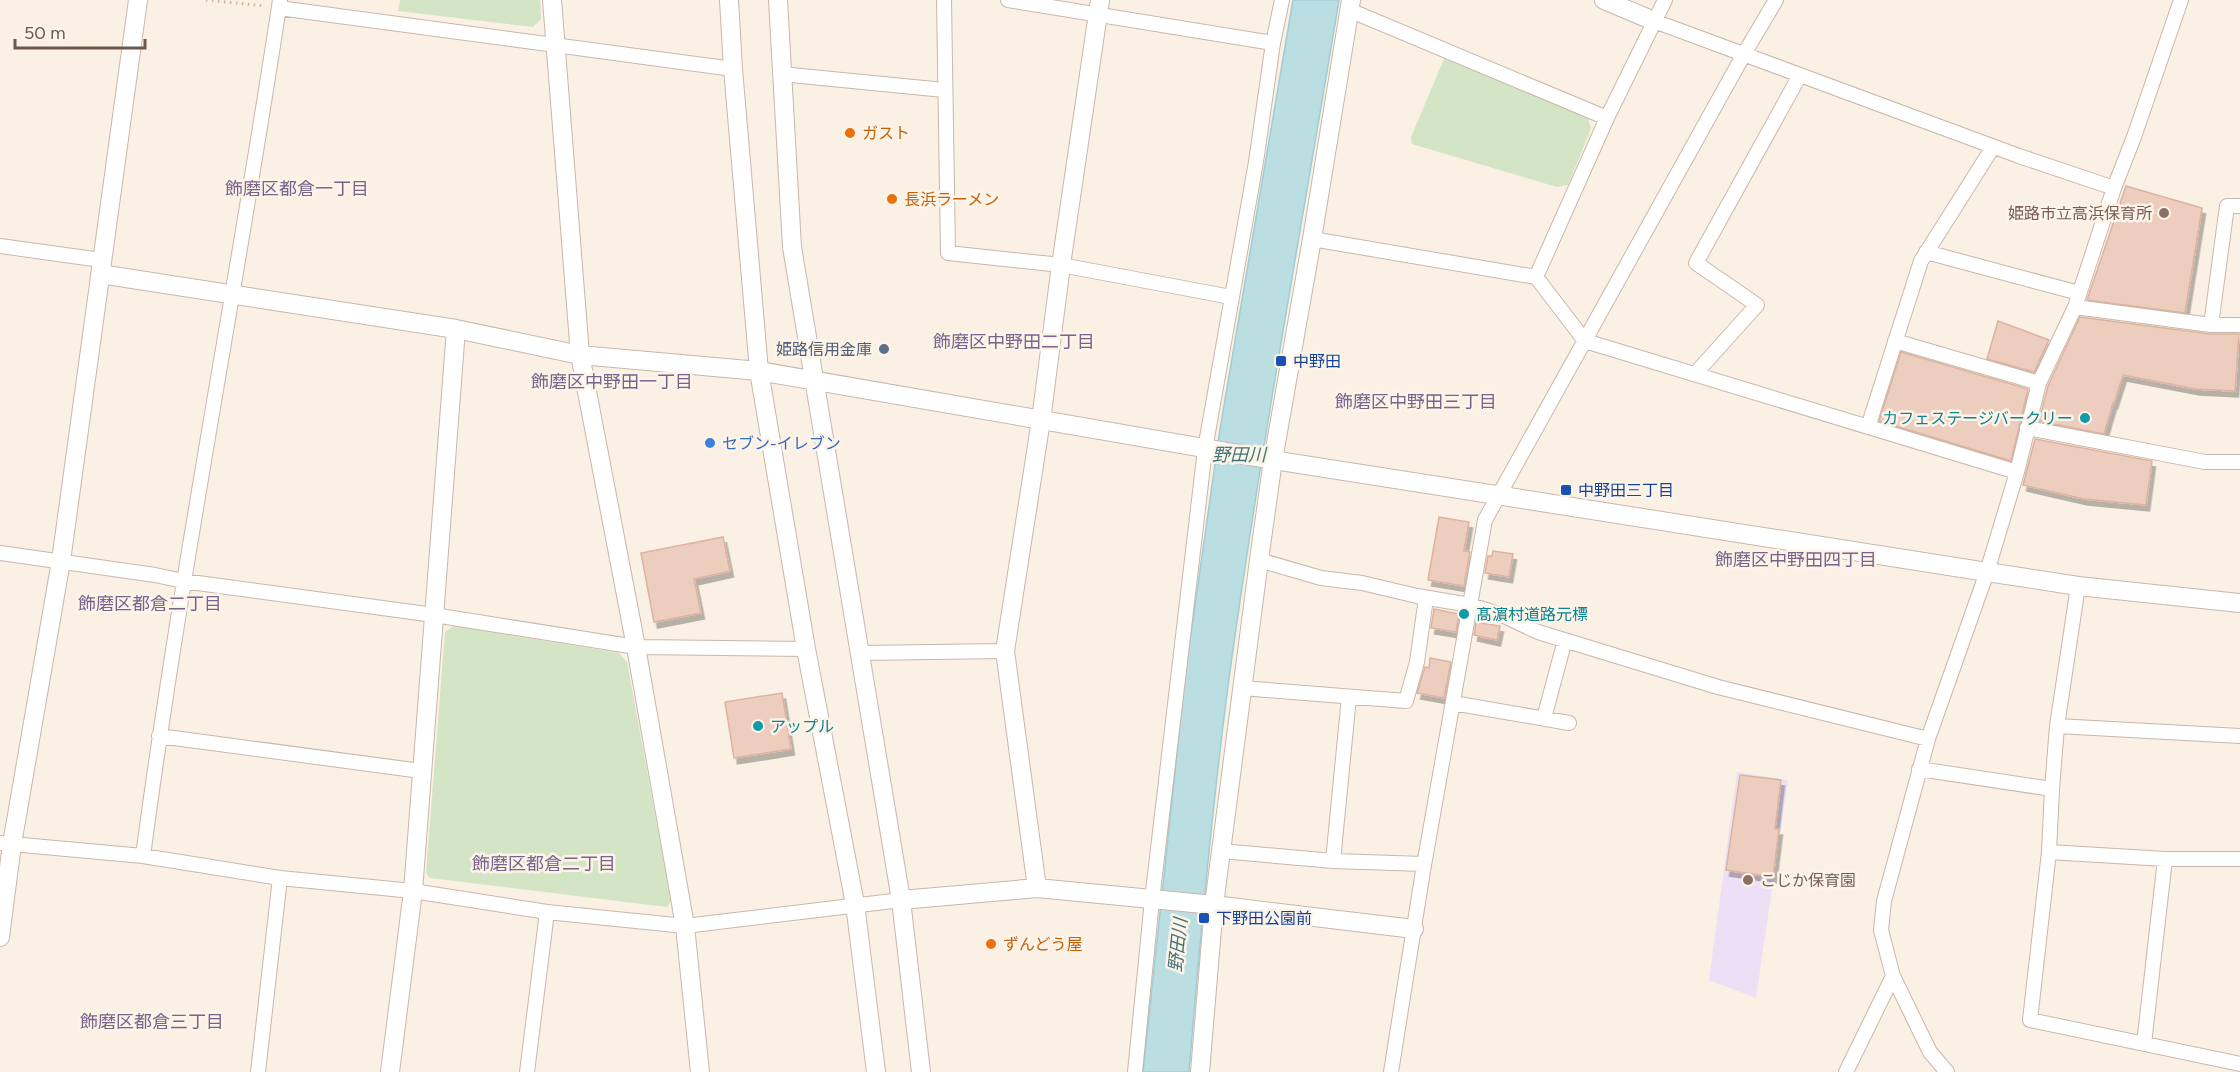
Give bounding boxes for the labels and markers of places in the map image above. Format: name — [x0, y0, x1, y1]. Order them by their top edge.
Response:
place label: ガスト — [862, 124, 910, 143]
marker: ガスト — [843, 126, 857, 140]
place label: 長浜ラーメン — [904, 190, 999, 209]
marker: 長浜ラーメン — [885, 192, 899, 206]
place label: 姫路市立高浜保育所 — [2008, 204, 2152, 223]
marker: 姫路市立高浜保育所 — [2157, 206, 2171, 220]
place label: 姫路信用金庫 — [776, 340, 872, 359]
marker: 姫路信用金庫 — [877, 342, 891, 356]
place label: 中野田 — [1293, 352, 1341, 371]
marker: 中野田 — [1274, 354, 1288, 368]
place label: カフェステージバークリー — [1882, 409, 2073, 428]
marker: カフェステージバークリー — [2078, 411, 2092, 425]
place label: セブン-イレブン — [722, 434, 841, 453]
marker: セブン-イレブン — [703, 436, 717, 450]
place label: 中野田三丁目 — [1578, 481, 1674, 500]
marker: 中野田三丁目 — [1559, 483, 1573, 497]
place label: 髙濵村道路元標 — [1476, 605, 1588, 624]
marker: 髙濵村道路元標 — [1457, 607, 1471, 621]
place label: アップル — [770, 717, 834, 736]
marker: アップル — [751, 719, 765, 733]
place label: こじか保育園 — [1760, 871, 1856, 890]
marker: こじか保育園 — [1741, 873, 1755, 887]
place label: 下野田公園前 — [1216, 909, 1312, 928]
marker: 下野田公園前 — [1197, 911, 1211, 925]
place label: ずんどう屋 — [1003, 935, 1083, 954]
marker: ずんどう屋 — [984, 937, 998, 951]

